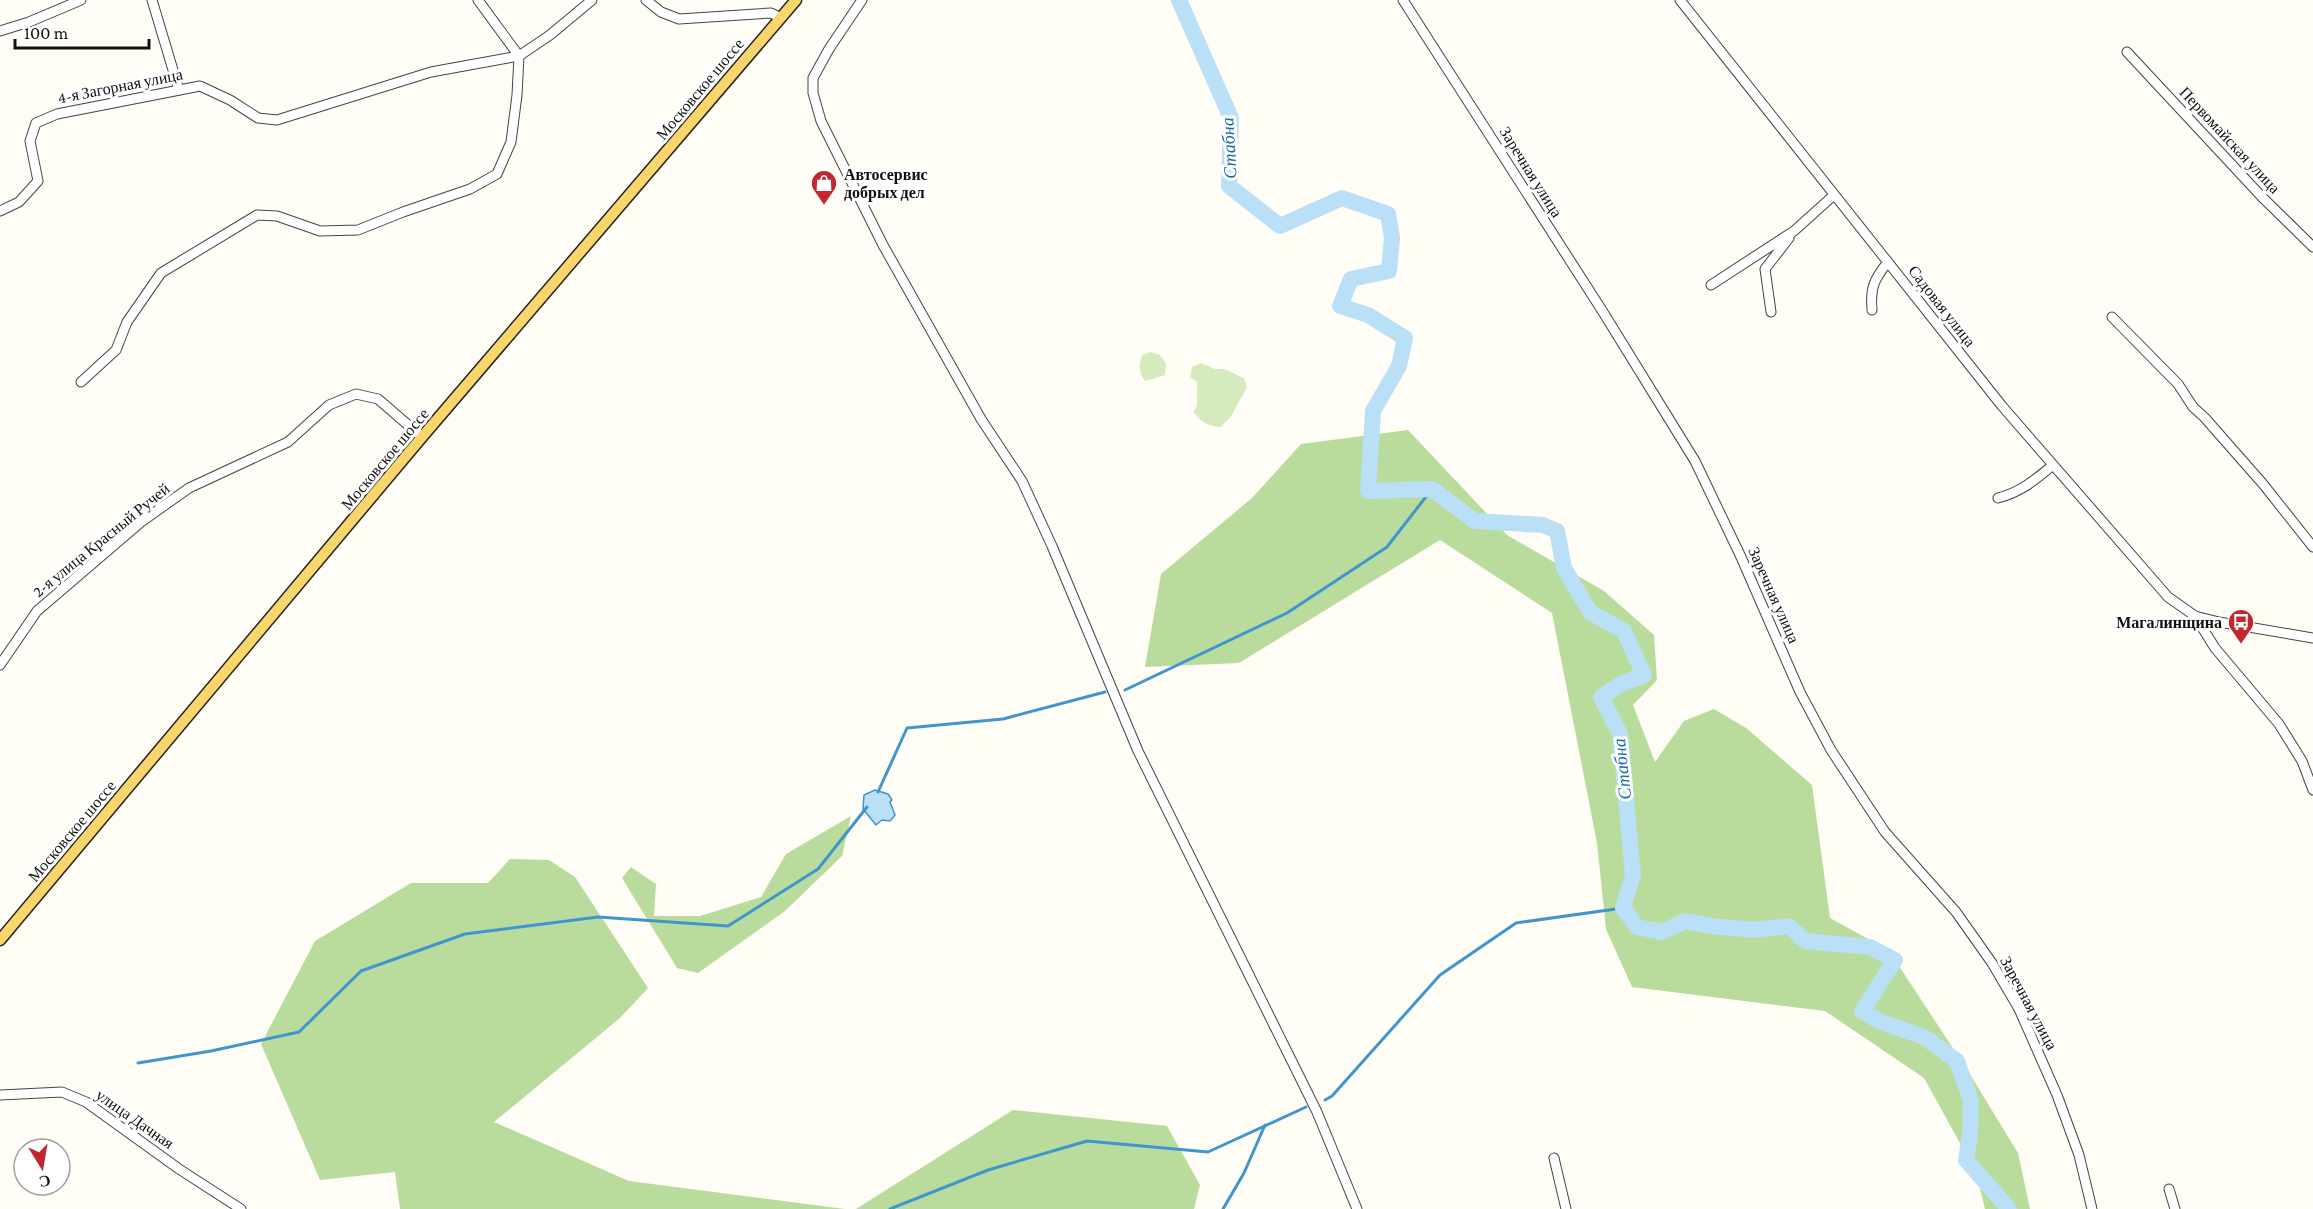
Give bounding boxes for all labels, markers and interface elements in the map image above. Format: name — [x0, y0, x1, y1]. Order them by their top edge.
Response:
scale bar — [15, 12, 148, 50]
text: 100 m — [24, 23, 69, 43]
street label: Московское шоссе — [653, 35, 747, 143]
street label: 4-я Загорная улица — [56, 66, 184, 107]
street label: Первомайская улица — [2176, 83, 2284, 197]
water label: Стабна — [1217, 117, 1241, 179]
street label: Заречная улица — [1496, 124, 1566, 221]
place label: Автосервис добрых дел — [844, 166, 928, 202]
shop icon: Автосервис добрых дел — [809, 168, 839, 206]
street label: Садовая улица — [1904, 262, 1979, 351]
street label: Московское шоссе — [338, 405, 432, 513]
street label: 2-я улица Красный Ручей — [29, 479, 174, 601]
street label: Заречная улица — [1744, 544, 1803, 646]
bus stop icon: Магалинщина — [2226, 607, 2256, 645]
place label: Магалинщина — [2116, 614, 2222, 631]
water label: Стабна — [1609, 737, 1635, 801]
street label: Московское шоссе — [25, 777, 119, 885]
street label: Заречная улица — [1996, 953, 2061, 1053]
street label: улица Дачная — [92, 1086, 178, 1153]
north arrow — [12, 1137, 72, 1197]
text: С — [37, 1172, 52, 1191]

